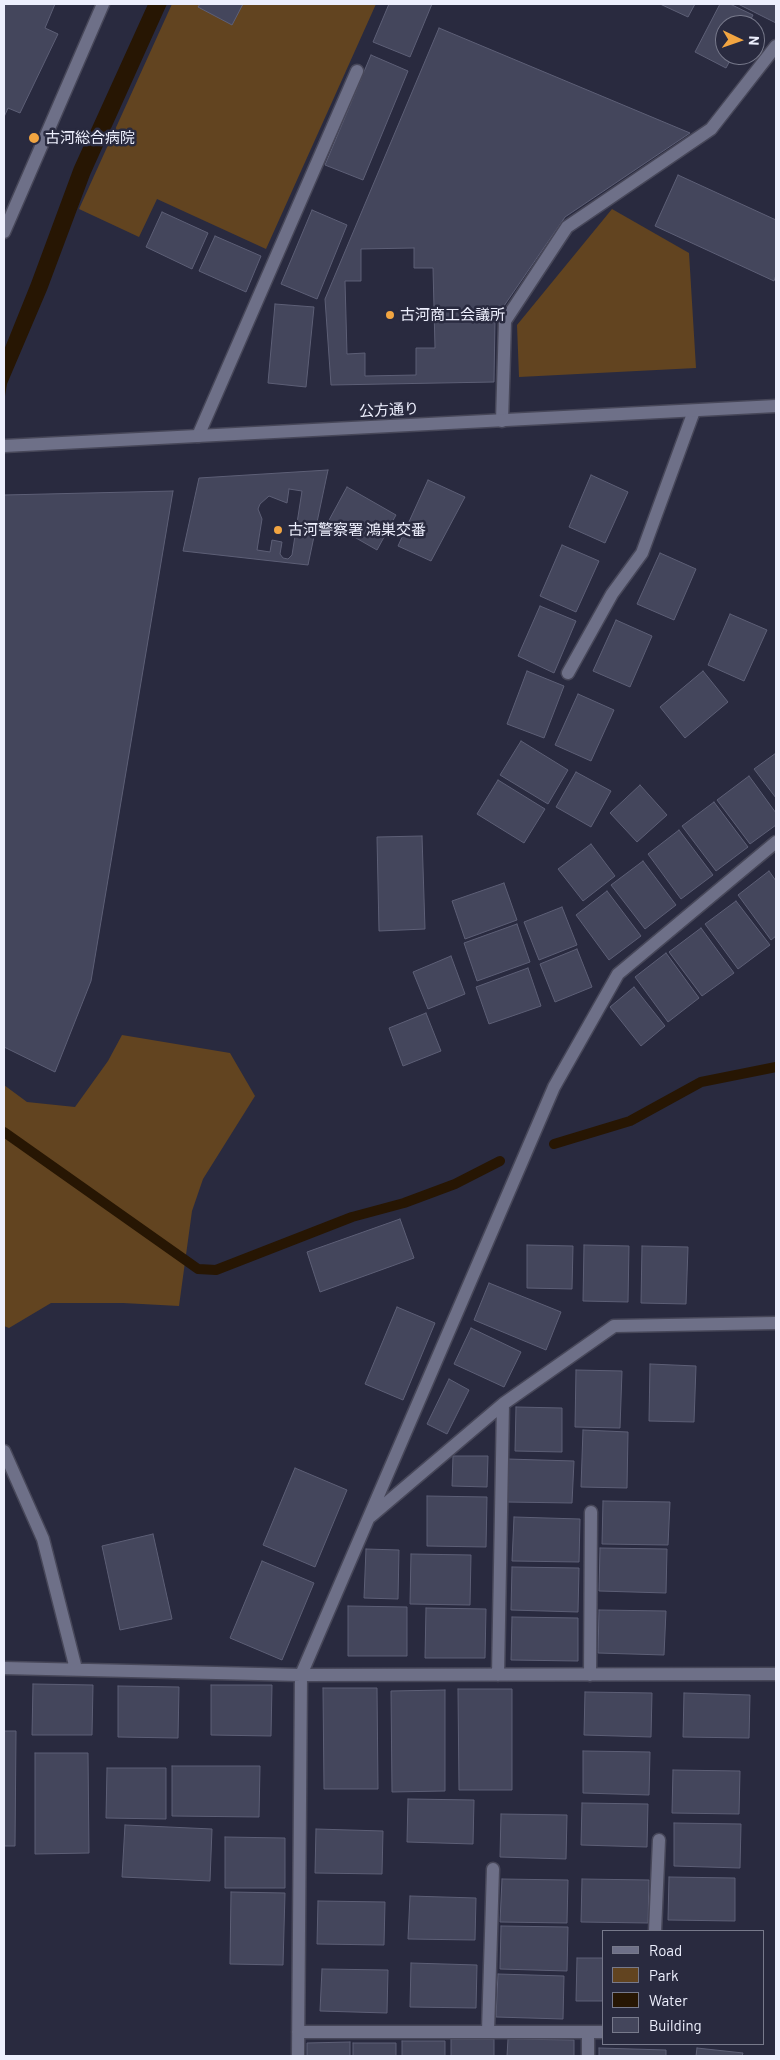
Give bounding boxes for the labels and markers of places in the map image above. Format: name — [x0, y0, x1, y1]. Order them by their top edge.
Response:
place label: 古河総合病院 — [45, 129, 135, 147]
marker: 古河総合病院 — [27, 131, 41, 145]
place label: 古河商工会議所 — [400, 306, 505, 324]
marker: 古河商工会議所 — [384, 309, 396, 321]
place label: 古河警察署 鴻巣交番 — [288, 521, 426, 539]
marker: 古河警察署 鴻巣交番 — [272, 524, 284, 536]

